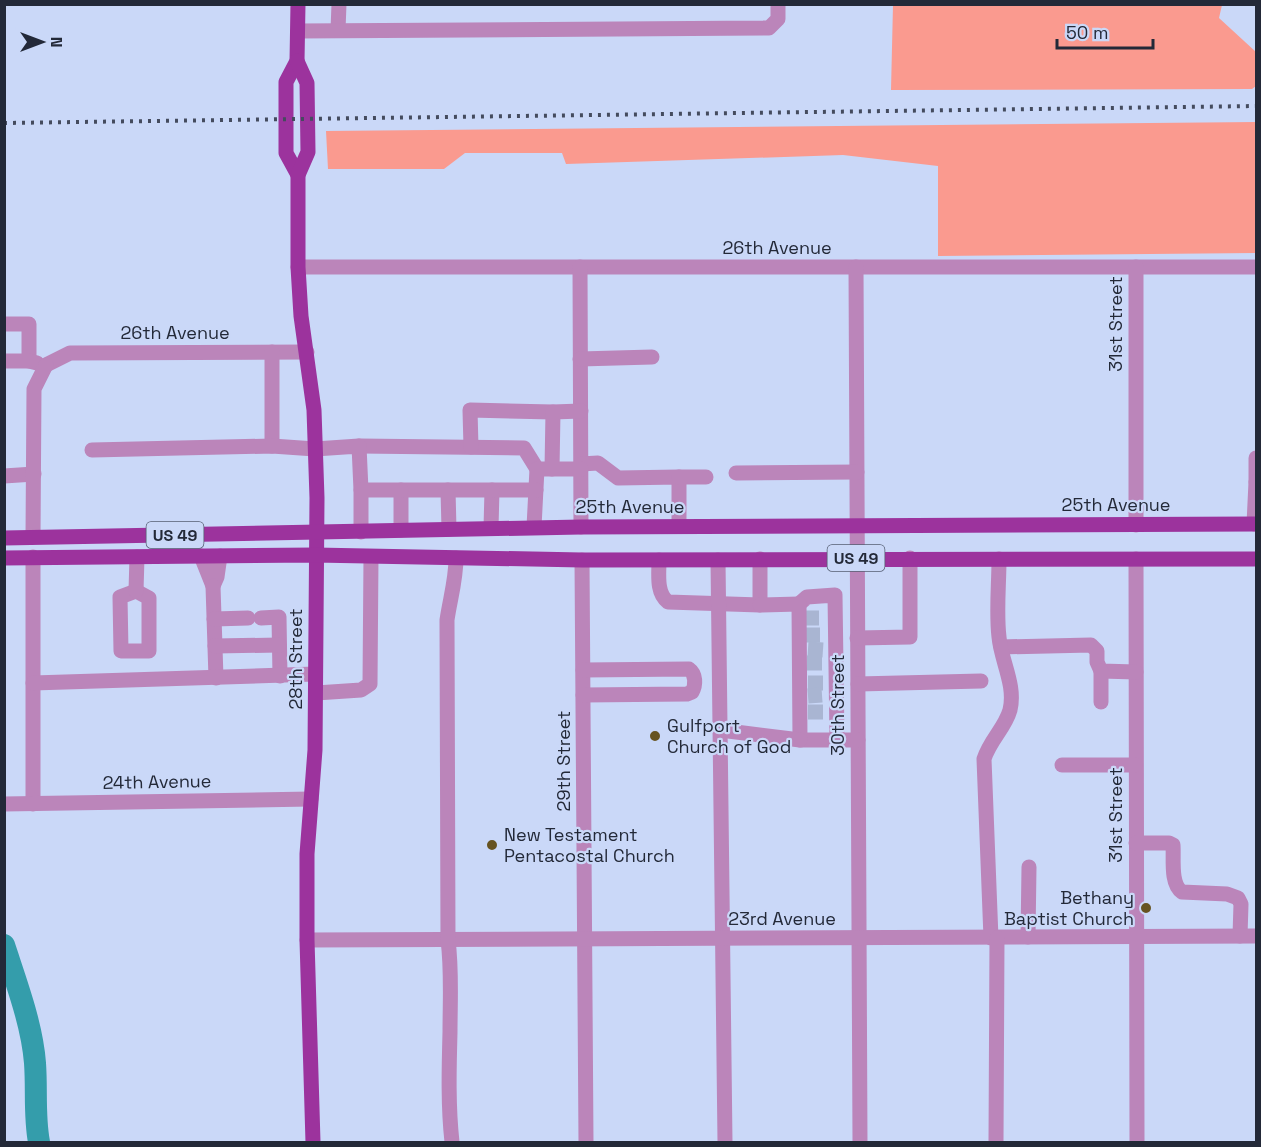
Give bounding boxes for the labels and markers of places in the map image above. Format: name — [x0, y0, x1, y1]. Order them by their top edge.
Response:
place label: Gulfport Church of God — [667, 714, 791, 758]
marker: Gulfport Church of God — [648, 729, 662, 743]
place label: New Testament Pentacostal Church — [504, 823, 675, 867]
marker: New Testament Pentacostal Church — [485, 838, 499, 852]
place label: Bethany Baptist Church — [1004, 886, 1134, 930]
marker: Bethany Baptist Church — [1139, 901, 1153, 915]

